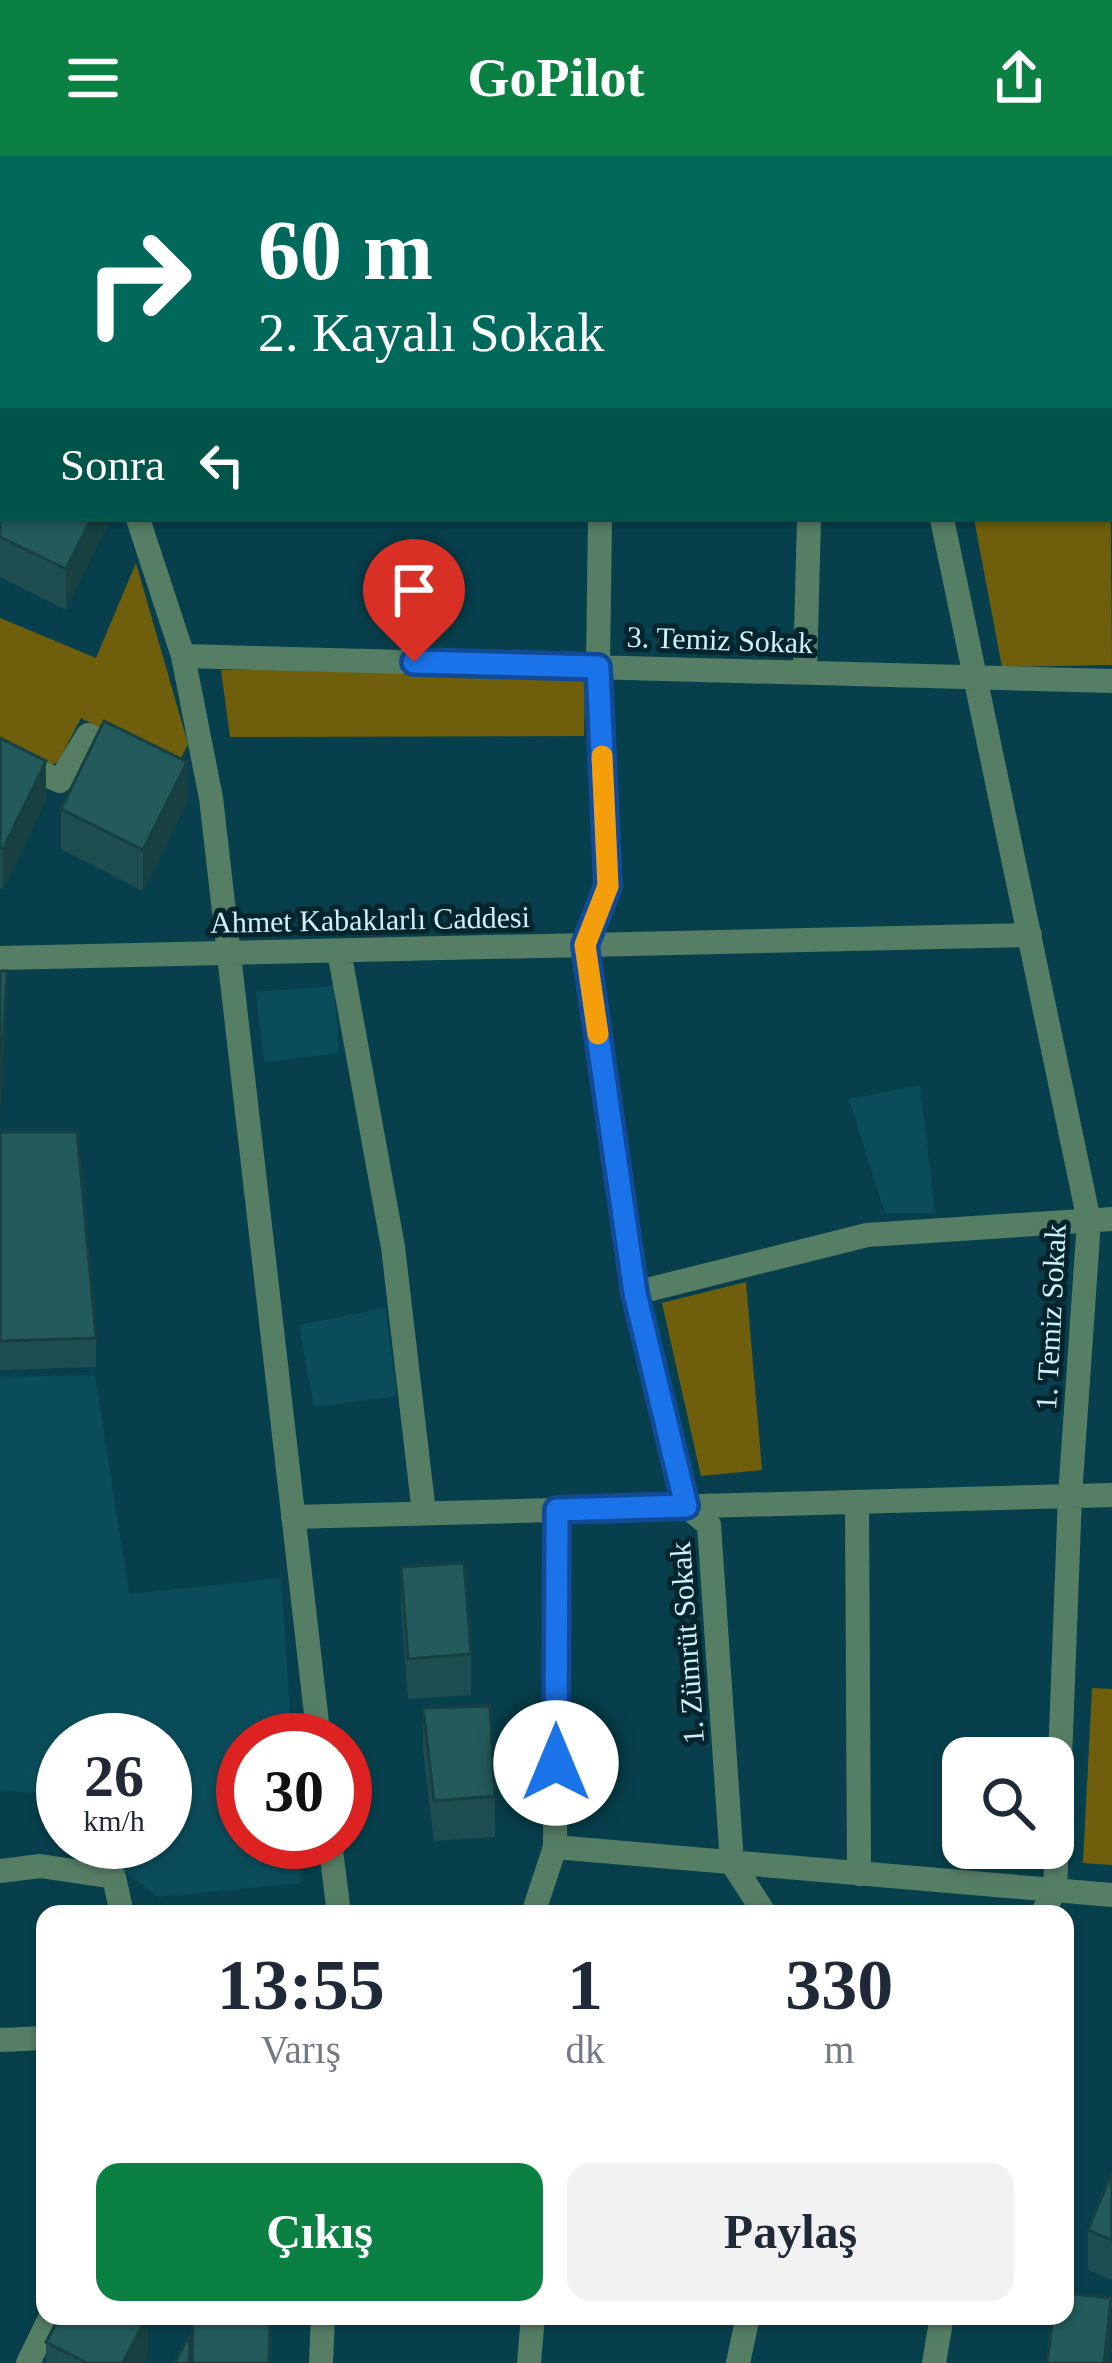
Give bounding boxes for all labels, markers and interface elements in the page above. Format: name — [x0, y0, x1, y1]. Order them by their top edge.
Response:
icon: menu — [60, 45, 126, 111]
icon: share — [986, 45, 1052, 111]
text: GoPilot — [468, 48, 644, 108]
icon: right — [60, 204, 216, 360]
text: 60 m — [258, 204, 433, 297]
text: 2. Kayalı Sokak — [258, 303, 604, 363]
icon: left — [189, 432, 255, 498]
text: Sonra — [60, 440, 165, 490]
pin — [363, 539, 465, 662]
icon: arrive — [381, 557, 447, 623]
street label: 3. Temiz Sokak — [626, 620, 814, 659]
street label: Ahmet Kabaklarlı Caddesi — [210, 900, 530, 939]
street label: 1. Temiz Sokak — [1029, 1223, 1072, 1411]
street label: 1. Zümrüt Sokak — [663, 1541, 710, 1745]
position arrow — [493, 1700, 619, 1826]
speed limit sign: 30 — [216, 1713, 372, 1869]
map controls — [942, 1737, 1074, 1869]
button: search — [942, 1737, 1074, 1869]
text: 26 — [84, 1743, 144, 1809]
text: km/h — [83, 1804, 145, 1837]
text: 13:55 — [217, 1945, 385, 2025]
text: 1 — [567, 1945, 603, 2025]
text: 330 — [785, 1945, 893, 2025]
text: Varış — [261, 2028, 341, 2071]
text: dk — [565, 2028, 604, 2071]
text: m — [824, 2028, 854, 2071]
button: Çıkış — [96, 2163, 543, 2301]
button: Paylaş — [567, 2163, 1014, 2301]

